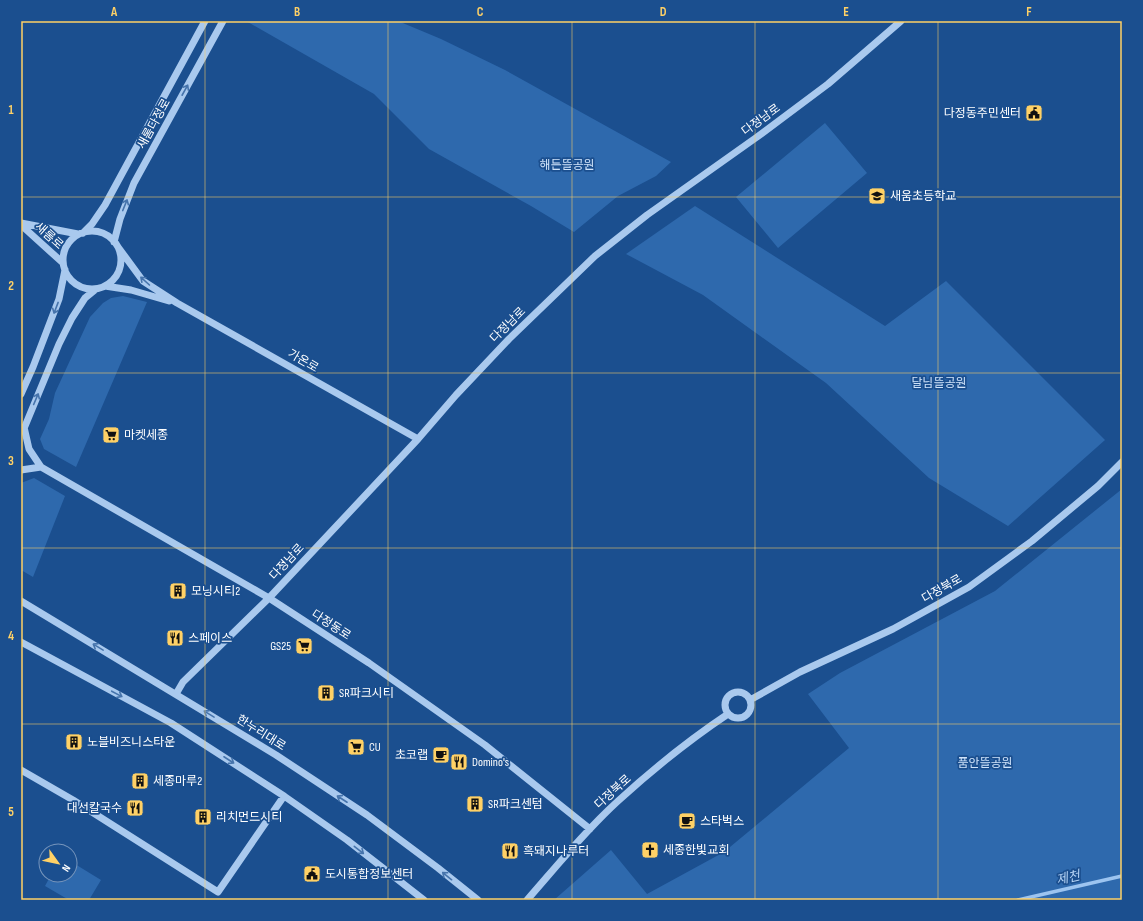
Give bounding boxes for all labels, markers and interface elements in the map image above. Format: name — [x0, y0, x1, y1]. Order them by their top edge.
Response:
text: A — [110, 4, 118, 20]
text: B — [294, 4, 300, 20]
text: C — [477, 4, 484, 20]
text: D — [660, 4, 667, 20]
text: E — [843, 4, 849, 20]
text: F — [1026, 4, 1032, 20]
one-way arrow — [182, 84, 190, 96]
street label: 새롬다정로 — [134, 96, 174, 152]
street label: 다정남로 — [739, 101, 783, 139]
text: 1 — [8, 102, 14, 118]
public building icon: 다정동주민센터 — [1024, 103, 1044, 123]
place label: 다정동주민센터 — [944, 106, 1021, 121]
park label: 해든뜰공원 — [539, 158, 595, 173]
school or university icon: 새움초등학교 — [867, 186, 887, 206]
place label: 새움초등학교 — [890, 189, 956, 204]
one-way arrow — [122, 199, 130, 211]
street label: 새롬로 — [32, 219, 66, 253]
one-way arrow — [140, 276, 150, 286]
text: 2 — [8, 278, 14, 294]
one-way arrow — [51, 302, 59, 314]
street label: 다정남로 — [487, 304, 529, 346]
street label: 가온로 — [285, 346, 321, 376]
park label: 달님뜰공원 — [911, 376, 967, 391]
one-way arrow — [33, 394, 40, 406]
supermarket icon: 마켓세종 — [101, 425, 121, 445]
place label: 마켓세종 — [124, 428, 168, 443]
text: 3 — [8, 453, 14, 469]
street label: 다정남로 — [266, 541, 308, 583]
street label: 다정북로 — [919, 571, 965, 607]
building icon: 모닝시티2 — [168, 581, 188, 601]
place label: 모닝시티2 — [191, 584, 240, 599]
street label: 다정동로 — [308, 607, 354, 643]
text: 4 — [8, 628, 14, 644]
restaurant icon: 스페이스 — [165, 628, 185, 648]
place label: 스페이스 — [188, 631, 232, 646]
supermarket icon: GS25 — [294, 636, 314, 656]
place label: GS25 — [270, 639, 291, 654]
one-way arrow — [92, 643, 104, 651]
building icon: SR파크시티 — [316, 683, 336, 703]
place label: SR파크시티 — [339, 686, 394, 701]
one-way arrow — [111, 690, 123, 698]
one-way arrow — [203, 710, 215, 718]
street label: 한누리대로 — [234, 712, 288, 754]
building icon: 노블비즈니스타운 — [64, 732, 84, 752]
place label: 노블비즈니스타운 — [87, 735, 175, 750]
supermarket icon: CU — [346, 737, 366, 757]
place label: CU — [369, 740, 381, 755]
cafe icon: 초코랩 — [431, 745, 451, 765]
place label: 초코랩 — [395, 748, 428, 763]
restaurant icon: Domino's — [449, 752, 469, 772]
place label: Domino's — [472, 755, 509, 770]
one-way arrow — [223, 756, 234, 764]
park label: 품안뜰공원 — [957, 756, 1013, 771]
building icon: 세종마루2 — [130, 771, 150, 791]
street label: 다정북로 — [592, 772, 634, 812]
place label: 세종마루2 — [153, 774, 202, 789]
building icon: SR파크센텀 — [465, 794, 485, 814]
one-way arrow — [337, 795, 348, 803]
place label: SR파크센텀 — [488, 797, 543, 812]
restaurant icon: 대선칼국수 — [125, 798, 145, 818]
place label: 대선칼국수 — [67, 801, 122, 816]
text: 5 — [8, 804, 14, 820]
building icon: 리치먼드시티 — [193, 807, 213, 827]
place label: 리치먼드시티 — [216, 810, 282, 825]
cafe icon: 스타벅스 — [677, 811, 697, 831]
place label: 스타벅스 — [700, 814, 744, 829]
church icon: 세종한빛교회 — [640, 840, 660, 860]
restaurant icon: 흑돼지나루터 — [500, 841, 520, 861]
north arrow — [38, 843, 78, 883]
place label: 세종한빛교회 — [663, 843, 729, 858]
place label: 흑돼지나루터 — [523, 844, 589, 859]
one-way arrow — [353, 845, 364, 854]
text: N — [59, 862, 73, 874]
public building icon: 도시통합정보센터 — [302, 864, 322, 884]
place label: 도시통합정보센터 — [325, 867, 413, 882]
water label: 제천 — [1055, 867, 1082, 888]
one-way arrow — [442, 871, 453, 880]

